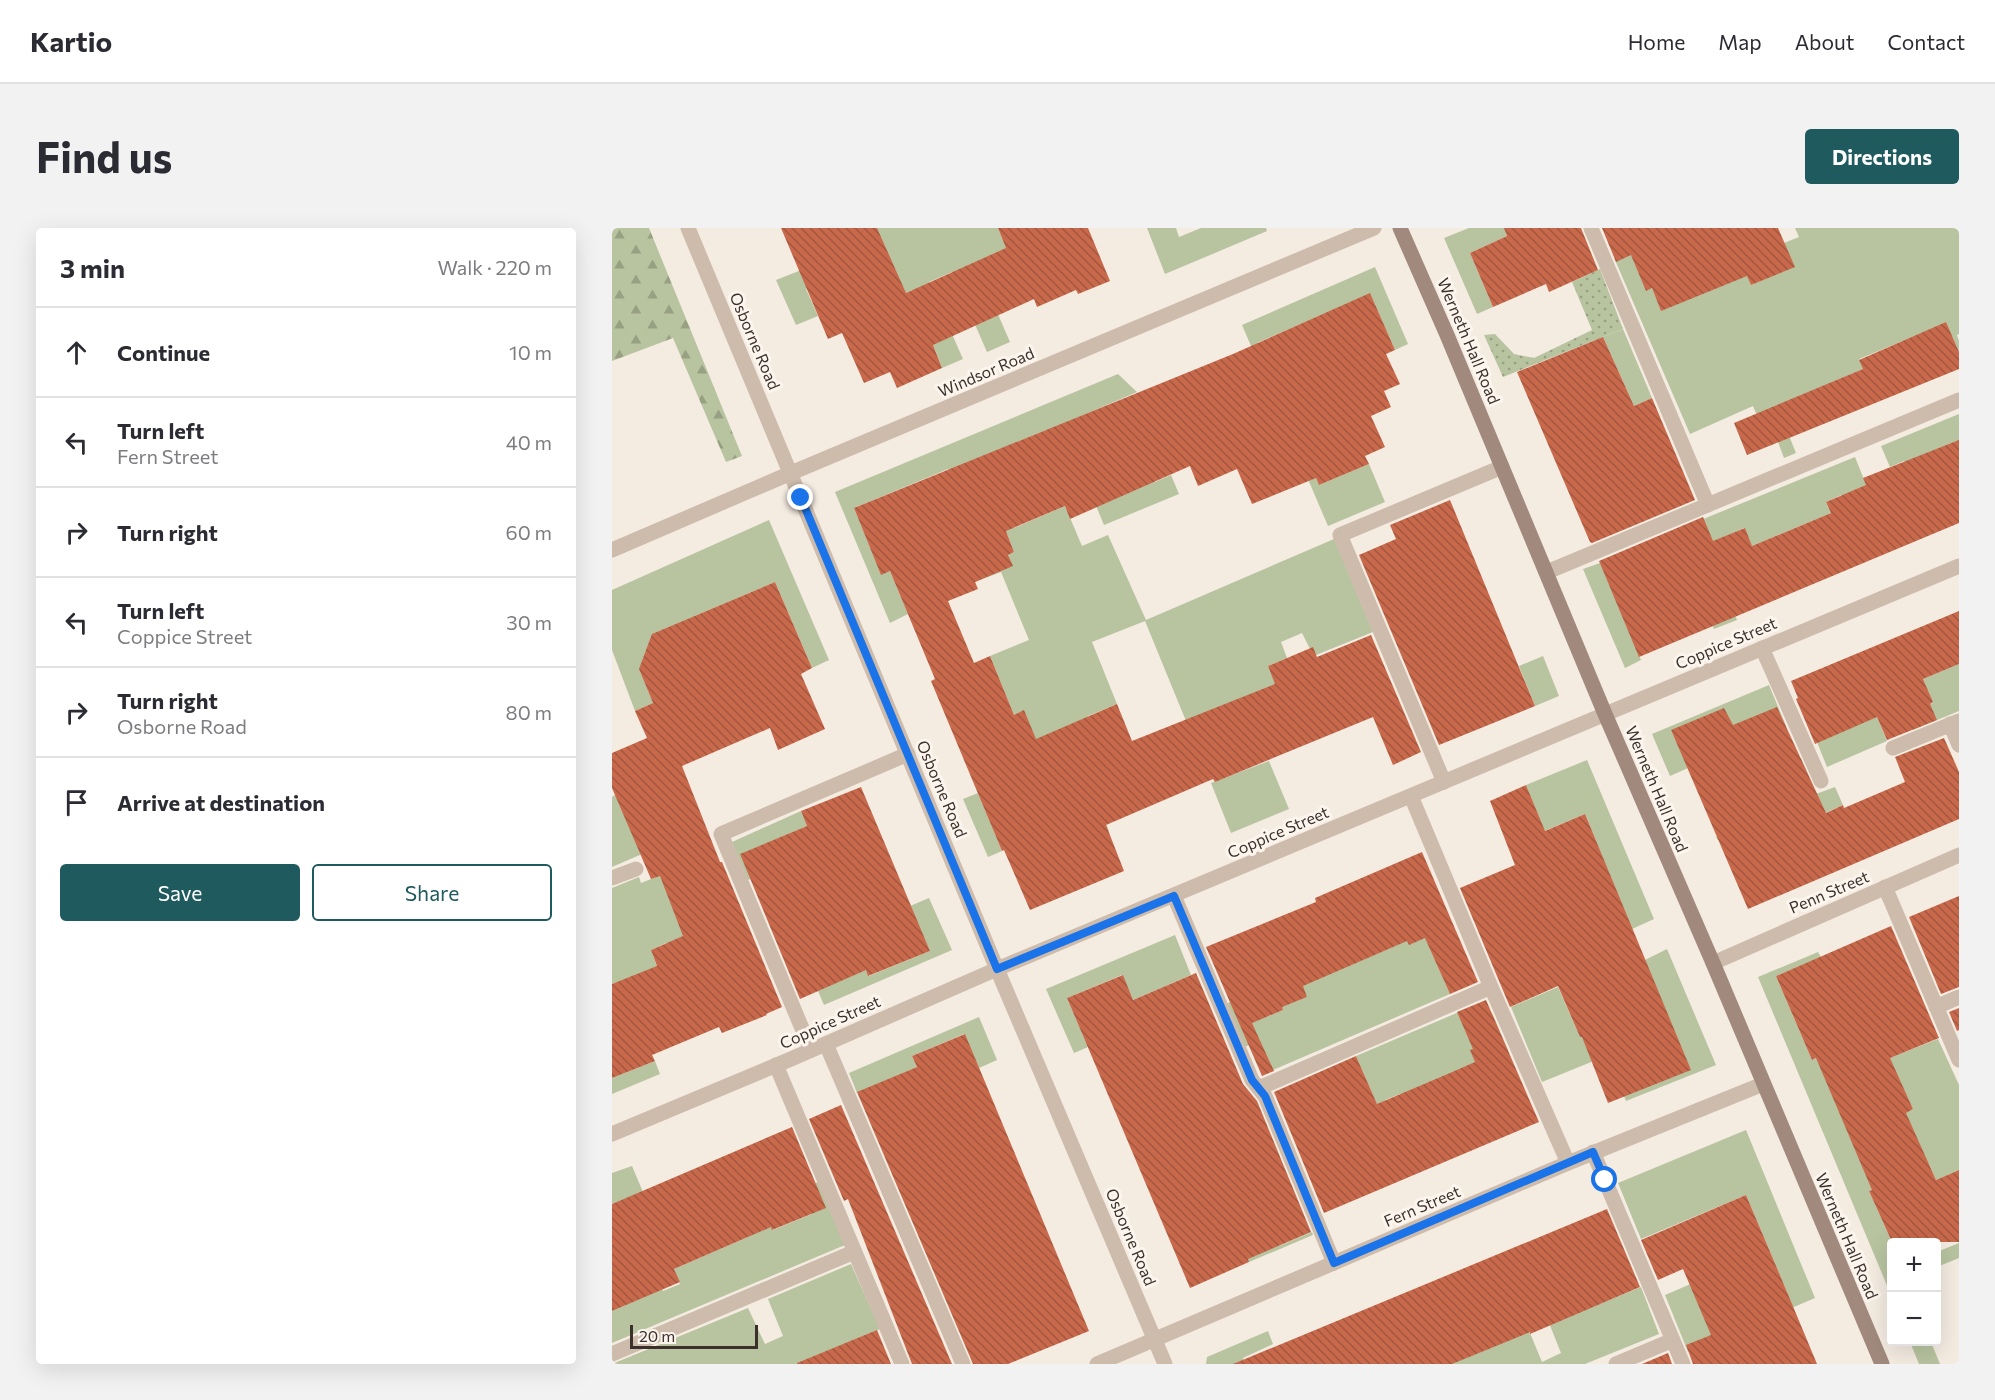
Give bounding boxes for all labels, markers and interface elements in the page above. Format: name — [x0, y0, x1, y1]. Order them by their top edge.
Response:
text: Kartio — [30, 24, 112, 58]
text: Home — [1628, 29, 1685, 54]
text: Map — [1718, 29, 1762, 54]
text: About — [1795, 29, 1854, 54]
text: Contact — [1887, 29, 1965, 54]
button: Directions — [1805, 129, 1959, 184]
text: Find us — [36, 130, 172, 182]
text: 3 min — [60, 252, 125, 283]
text: Walk · 220 m — [437, 255, 552, 279]
street label: Werneth Hall Road — [1434, 275, 1505, 407]
street label: Osborne Road — [726, 289, 784, 392]
icon: ahead — [60, 336, 93, 369]
text: Continue — [117, 339, 210, 366]
text: 10 m — [509, 340, 552, 364]
street label: Windsor Road — [935, 343, 1037, 400]
text: Turn left — [117, 417, 204, 444]
icon: left — [60, 426, 93, 459]
text: 40 m — [506, 430, 552, 454]
text: Fern Street — [117, 444, 218, 468]
route end — [787, 484, 813, 510]
icon: right — [60, 516, 93, 549]
text: Turn right — [117, 519, 218, 546]
text: 60 m — [506, 520, 552, 544]
text: Turn left — [117, 597, 204, 624]
icon: left — [60, 606, 93, 639]
text: 30 m — [506, 610, 552, 634]
street label: Coppice Street — [1672, 612, 1780, 672]
text: Coppice Street — [117, 624, 252, 648]
text: Turn right — [117, 687, 218, 714]
icon: right — [60, 696, 93, 729]
text: 80 m — [506, 700, 552, 724]
text: Osborne Road — [117, 714, 247, 738]
street label: Werneth Hall Road — [1622, 723, 1693, 855]
street label: Osborne Road — [913, 737, 971, 840]
icon: arrive — [60, 786, 93, 819]
text: Arrive at destination — [117, 789, 325, 816]
street label: Coppice Street — [1224, 801, 1332, 861]
button: Save — [60, 864, 300, 921]
button: Share — [312, 864, 552, 921]
street label: Penn Street — [1786, 866, 1872, 917]
street label: Coppice Street — [777, 991, 883, 1052]
route start — [1591, 1166, 1617, 1192]
street label: Werneth Hall Road — [1812, 1170, 1883, 1302]
street label: Fern Street — [1381, 1181, 1463, 1230]
street label: Osborne Road — [1102, 1185, 1160, 1288]
map controls — [1887, 1238, 1941, 1346]
button: + — [1887, 1238, 1941, 1292]
button: − — [1887, 1292, 1941, 1346]
scale bar — [630, 1322, 758, 1350]
text: 20 m — [639, 1326, 675, 1345]

